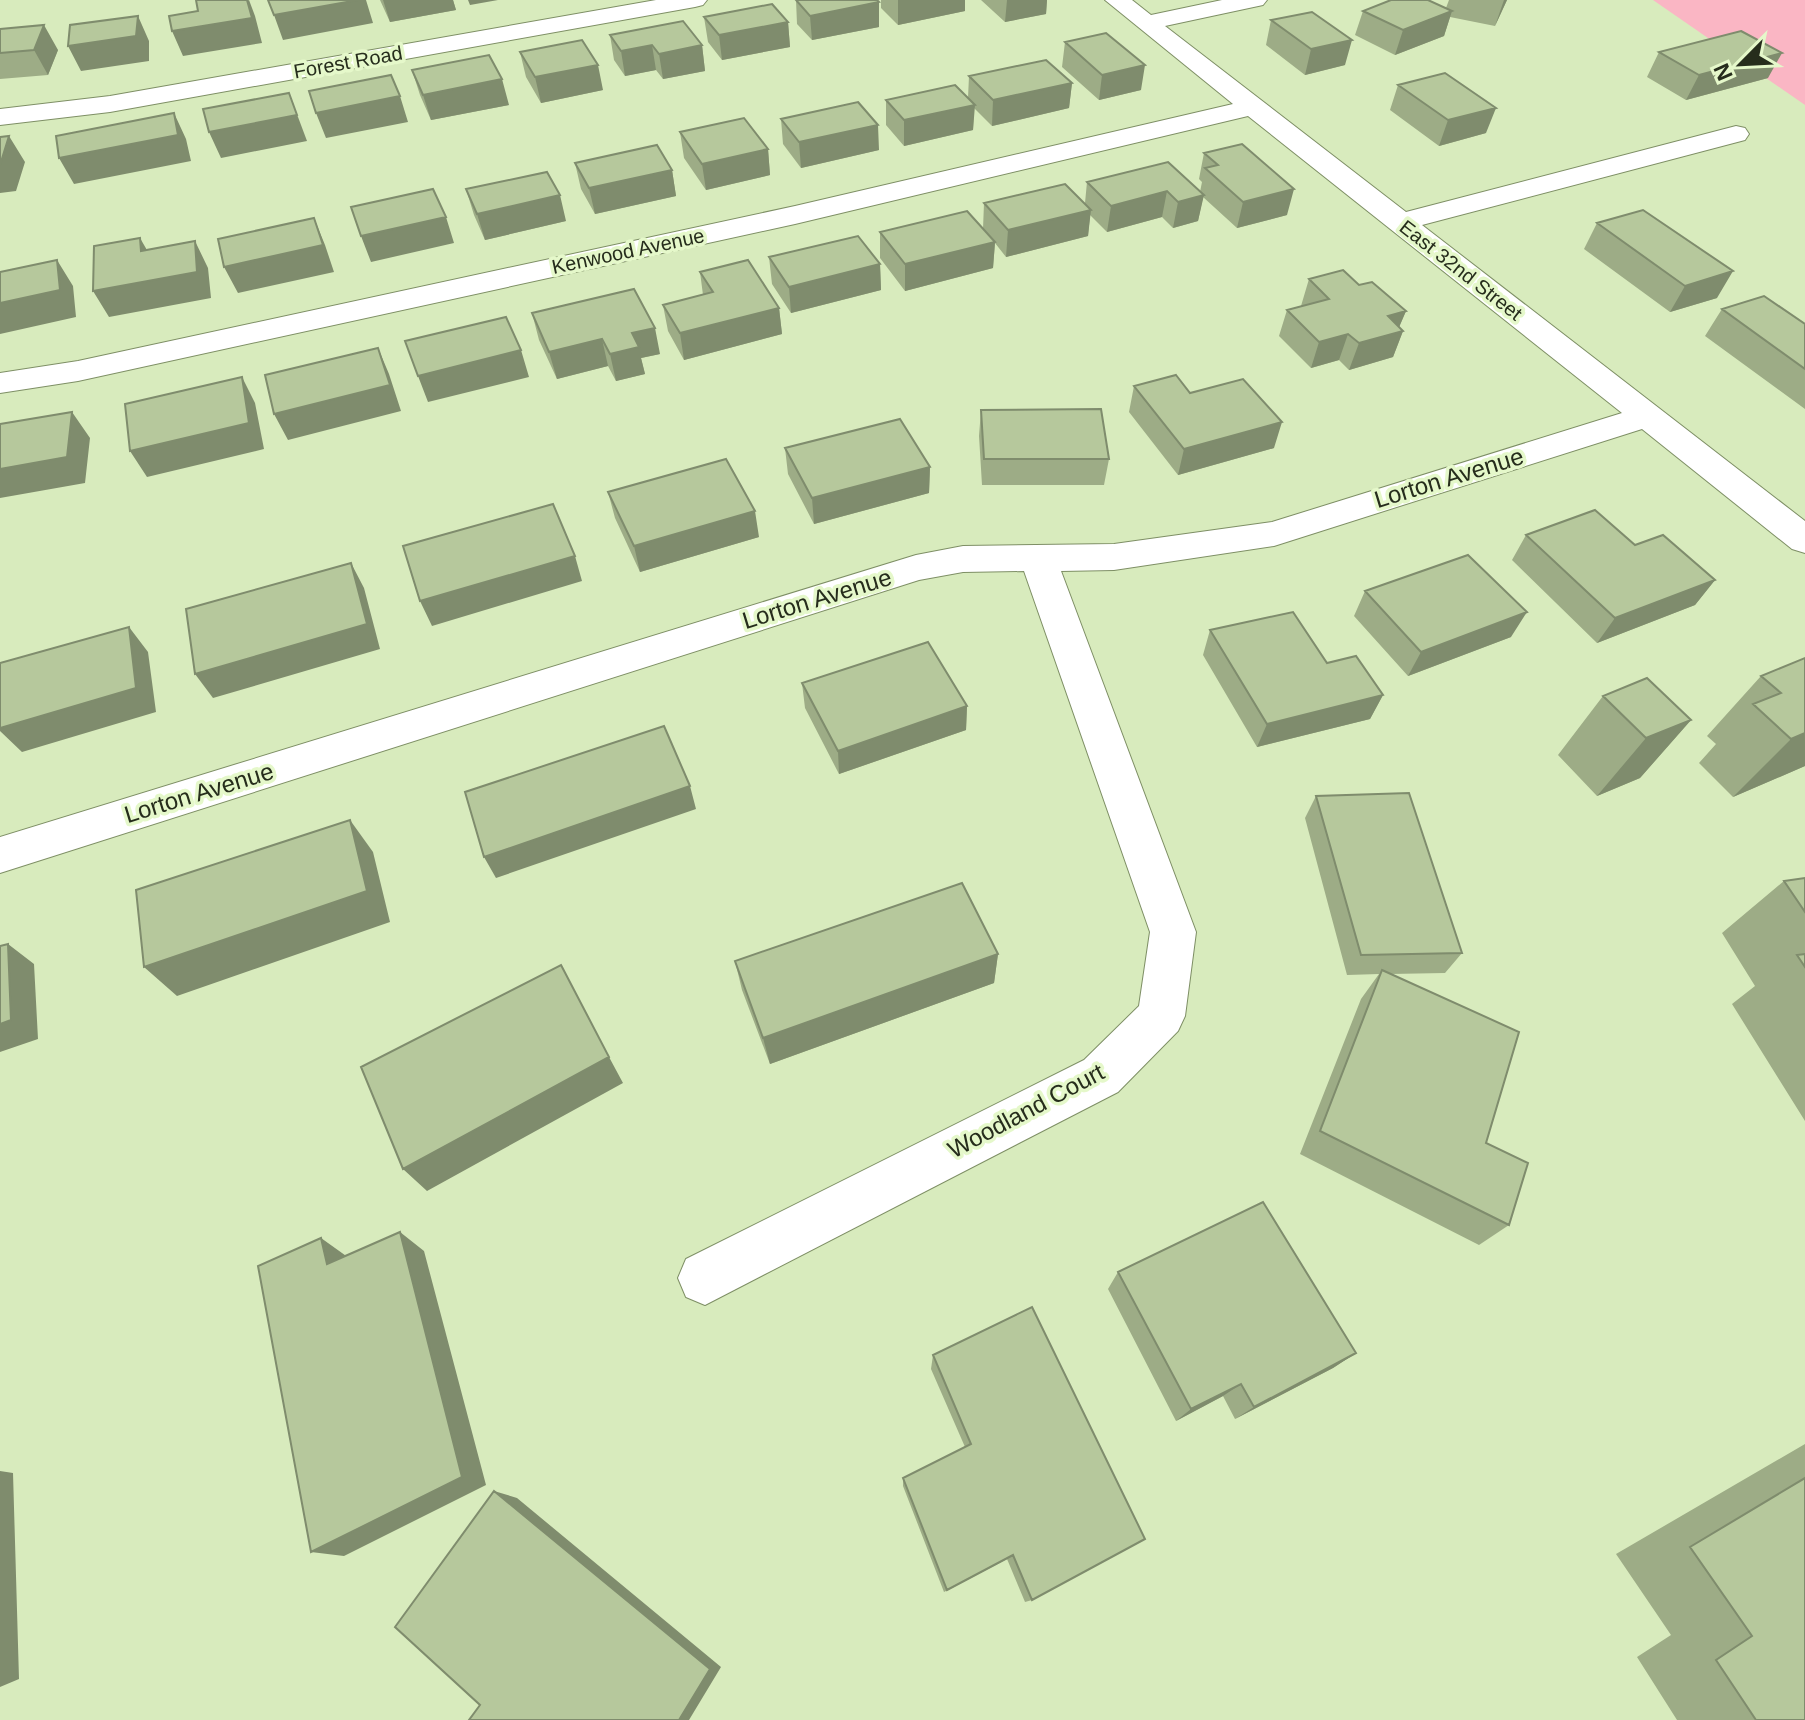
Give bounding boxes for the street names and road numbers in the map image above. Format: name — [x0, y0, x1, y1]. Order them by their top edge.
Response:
street label: Forest Road — [292, 42, 404, 82]
street label: East 32nd Street — [1396, 215, 1527, 325]
street label: Kenwood Avenue — [550, 224, 706, 278]
street label: Lorton Avenue — [1371, 442, 1527, 513]
street label: Lorton Avenue — [739, 563, 895, 634]
street label: Lorton Avenue — [121, 757, 277, 828]
street label: Woodland Court — [943, 1058, 1109, 1163]

